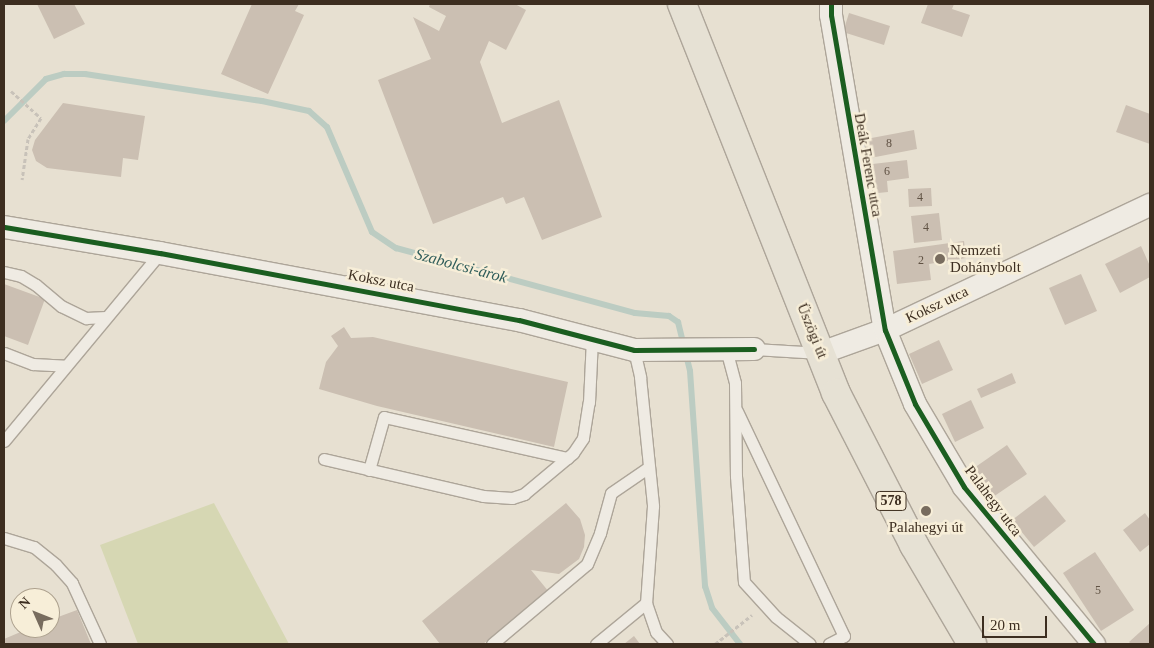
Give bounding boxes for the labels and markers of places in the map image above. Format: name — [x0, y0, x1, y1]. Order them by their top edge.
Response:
place label: Nemzeti Dohánybolt — [950, 241, 1021, 276]
marker: Nemzeti Dohánybolt — [934, 253, 946, 265]
marker: Palahegyi út — [920, 505, 932, 517]
place label: Palahegyi út — [889, 519, 963, 537]

